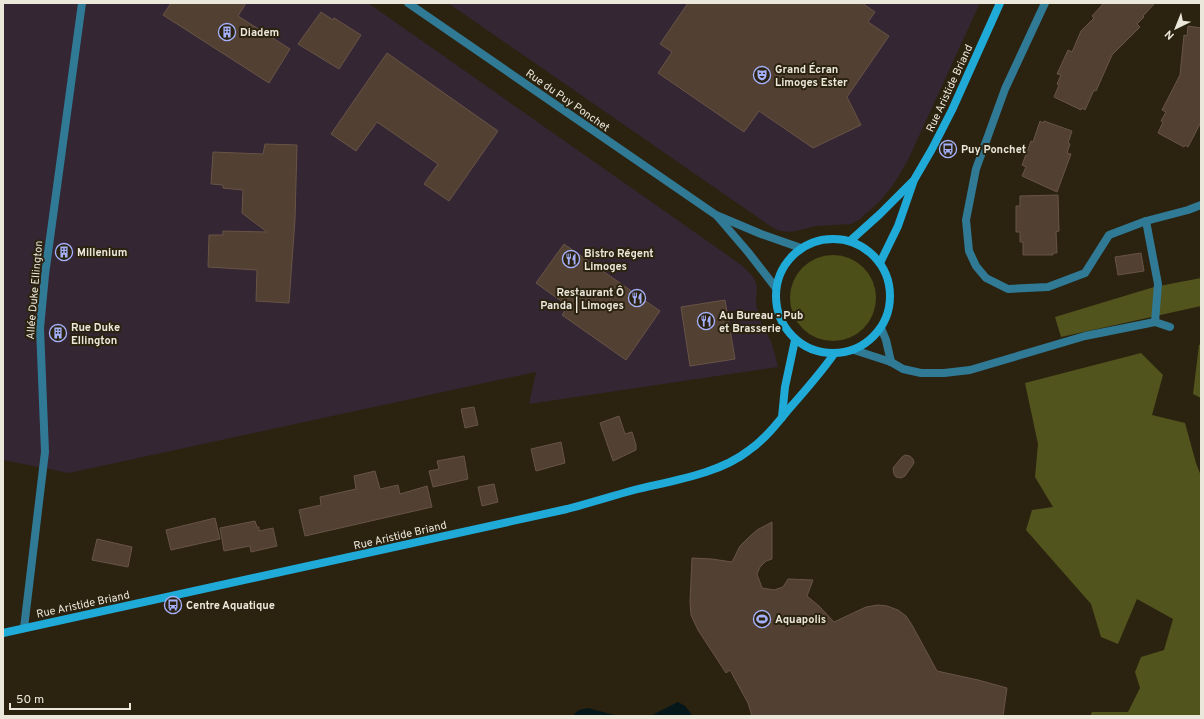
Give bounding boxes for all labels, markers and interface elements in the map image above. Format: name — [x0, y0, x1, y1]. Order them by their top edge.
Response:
north arrow — [1156, 8, 1196, 48]
building icon: Diadem — [217, 22, 237, 42]
place label: Diadem — [240, 26, 279, 40]
text: N — [1162, 27, 1178, 42]
street label: Rue Aristide Briand — [923, 42, 976, 134]
place label: Grand Écran Limoges Ester — [775, 62, 848, 90]
theatre icon: Grand Écran Limoges Ester — [752, 65, 772, 85]
street label: Rue du Puy Ponchet — [523, 67, 612, 135]
bus stop icon: Puy Ponchet — [938, 139, 958, 159]
place label: Puy Ponchet — [961, 143, 1026, 157]
street label: Allée Duke Ellington — [24, 240, 46, 340]
building icon: Millenium — [54, 242, 74, 262]
place label: Millenium — [77, 246, 127, 260]
place label: Bistro Régent Limoges — [584, 247, 654, 274]
restaurant icon: Bistro Régent Limoges — [561, 249, 581, 269]
place label: Restaurant Ô Panda | Limoges — [540, 285, 624, 313]
restaurant icon: Restaurant Ô Panda | Limoges — [627, 288, 647, 308]
place label: Au Bureau - Pub et Brasserie — [719, 309, 803, 336]
restaurant icon: Au Bureau - Pub et Brasserie — [696, 311, 716, 331]
place label: Rue Duke Ellington — [71, 321, 120, 348]
building icon: Rue Duke Ellington — [48, 323, 68, 343]
street label: Rue Aristide Briand — [352, 518, 448, 553]
street label: Rue Aristide Briand — [35, 588, 131, 622]
bus stop icon: Centre Aquatique — [163, 595, 183, 615]
place label: Centre Aquatique — [186, 599, 275, 613]
sports icon: Aquapolis — [752, 609, 772, 629]
place label: Aquapolis — [775, 613, 826, 627]
scale bar — [10, 685, 130, 711]
text: 50 m — [16, 692, 44, 708]

